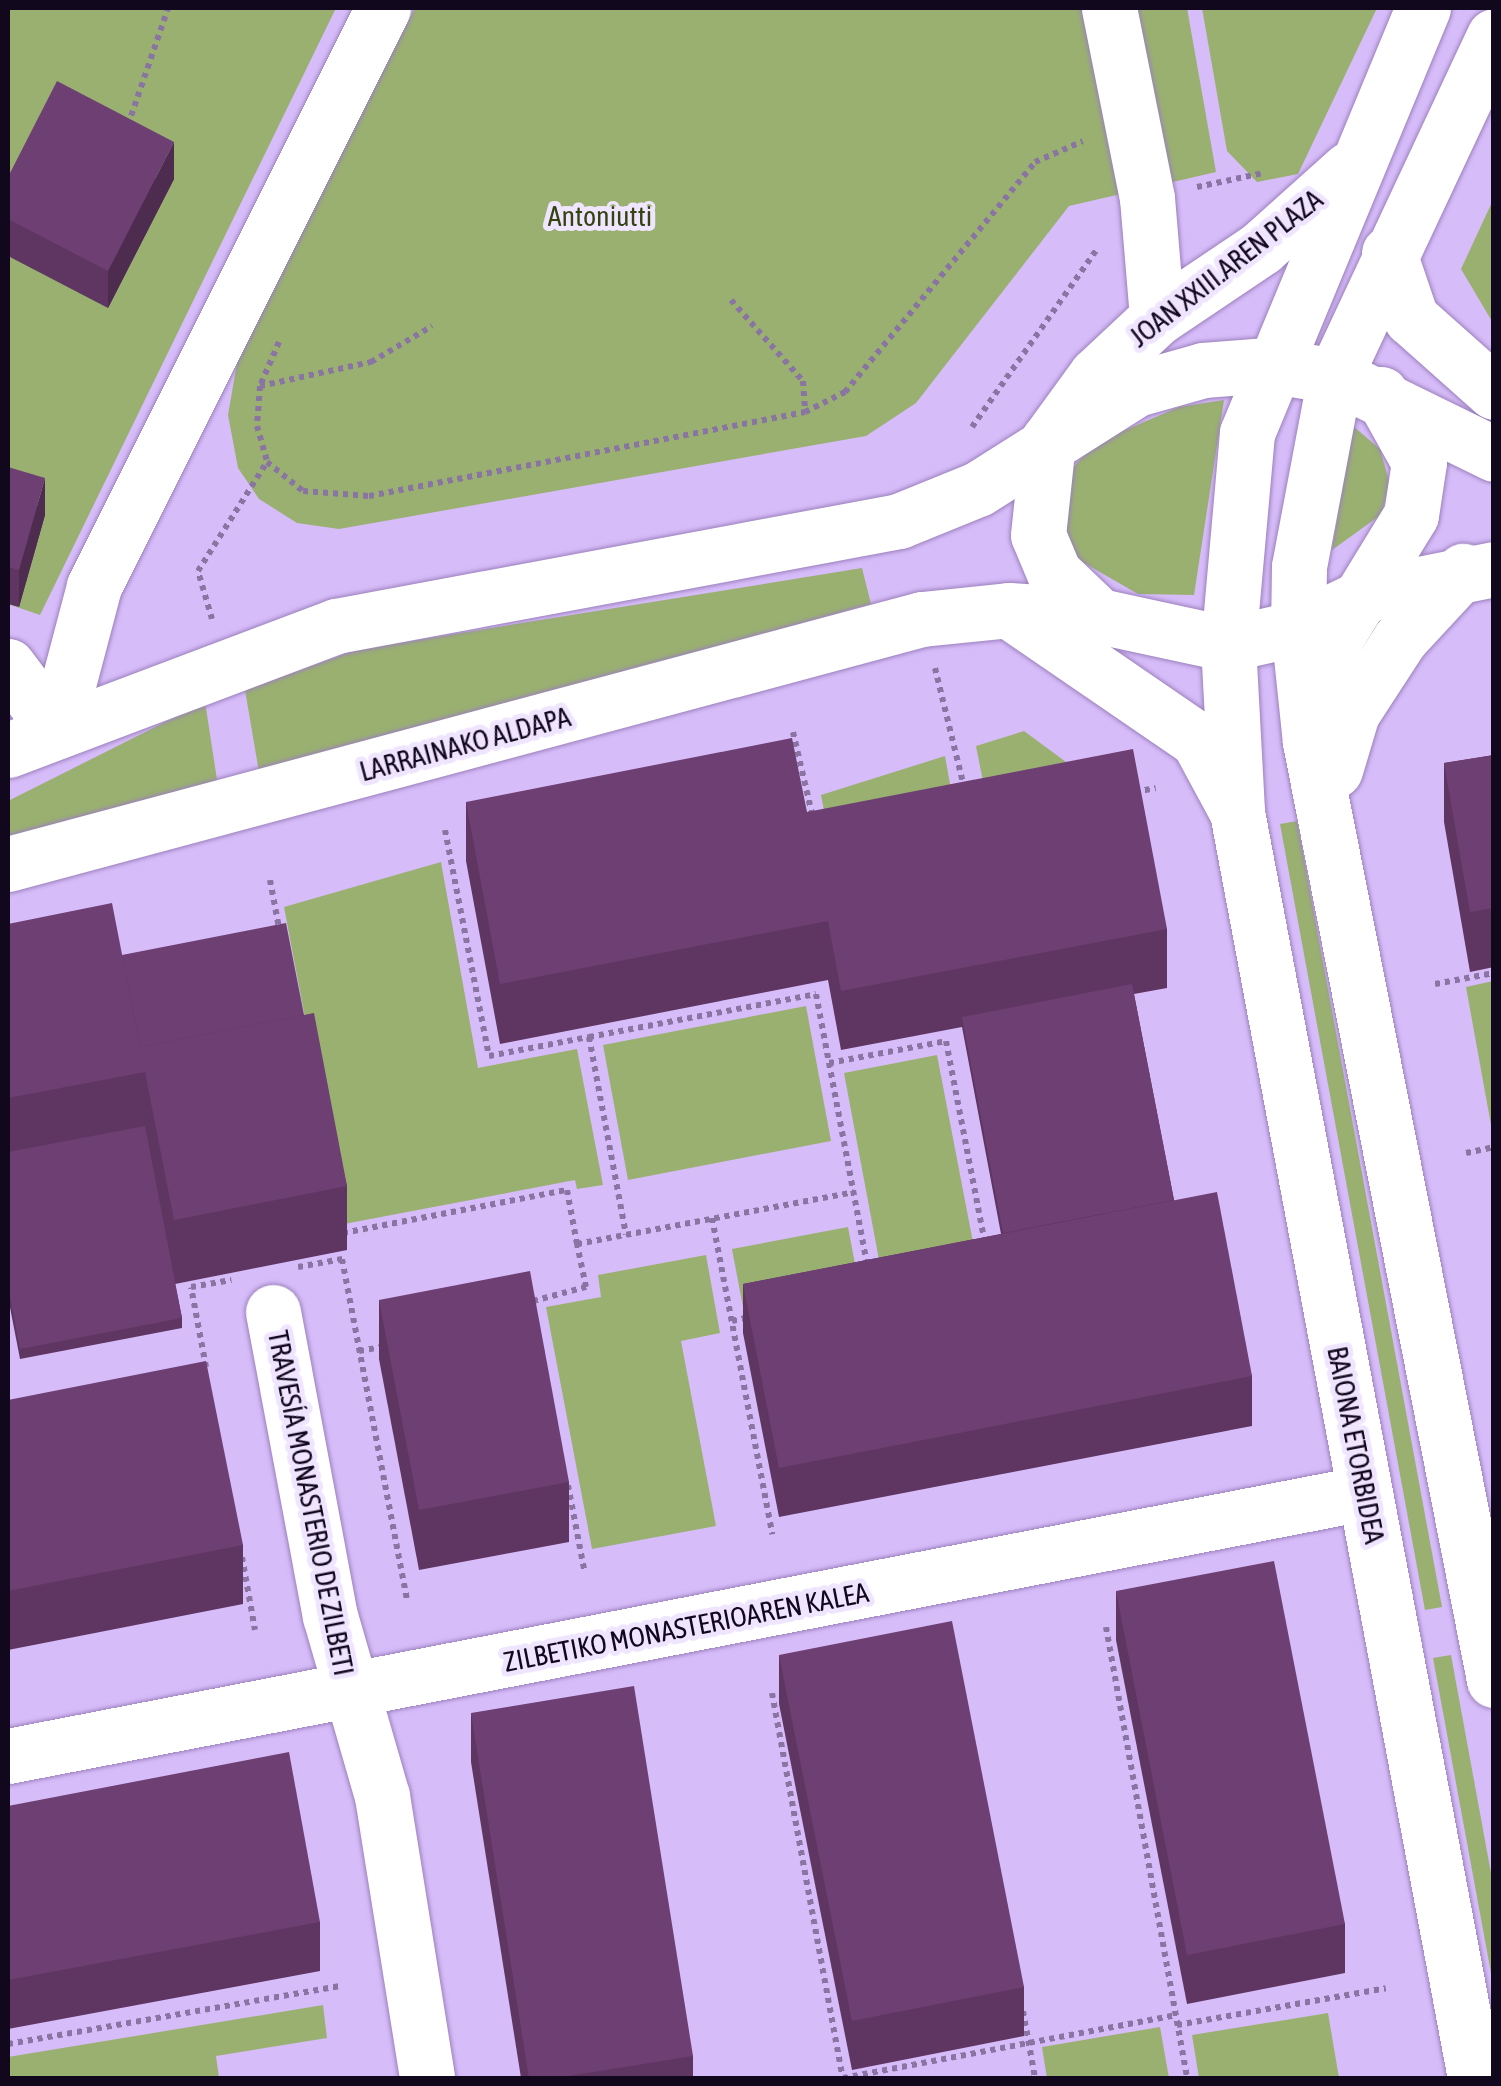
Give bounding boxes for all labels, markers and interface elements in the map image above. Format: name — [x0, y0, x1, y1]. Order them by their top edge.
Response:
street label: JOAN XXIII.AREN PLAZA — [1123, 182, 1329, 354]
park label: Antoniutti — [548, 199, 652, 233]
street label: LARRAINAKO ALDAPA — [356, 700, 574, 788]
street label: TRAVESÍA MONASTERIO DE ZILBETI — [261, 1328, 361, 1678]
street label: BAIONA ETORBIDEA — [1320, 1343, 1392, 1547]
street label: ZILBETIKO MONASTERIOAREN KALEA — [501, 1575, 871, 1679]

